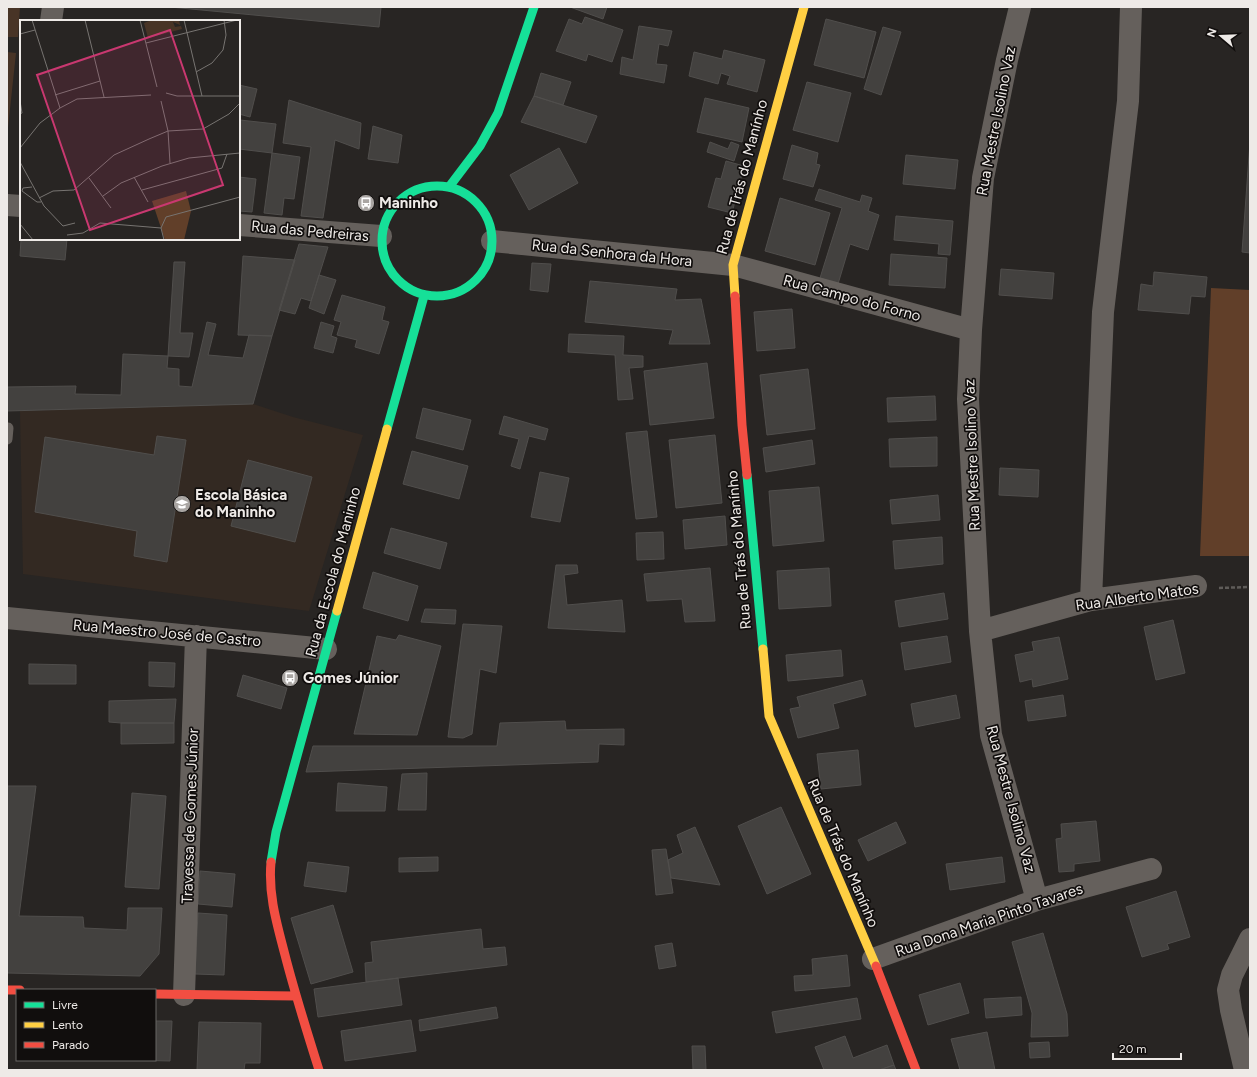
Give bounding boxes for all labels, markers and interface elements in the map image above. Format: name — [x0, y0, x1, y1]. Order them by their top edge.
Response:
north arrow — [1201, 16, 1241, 56]
inset map — [20, 20, 240, 240]
text: N — [1204, 27, 1220, 39]
street label: Rua Mestre Isolino Vaz — [973, 45, 1019, 197]
street label: Rua de Trás do Manínho — [713, 97, 771, 256]
bus stop icon: Maninho — [356, 193, 376, 213]
place label: Maninho — [379, 194, 438, 212]
street label: Rua das Pedreiras — [250, 217, 370, 245]
street label: Rua da Senhora da Hora — [531, 236, 693, 270]
street label: Rua Campo do Forno — [781, 271, 923, 325]
street label: Rua Mestre Isolino Vaz — [960, 379, 984, 531]
street label: Rua de Trás do Manínho — [723, 469, 755, 630]
street label: Rua da Escola do Maninho — [302, 485, 364, 659]
place label: Escola Básica do Maninho — [195, 486, 287, 521]
school or university icon: Escola Básica do Maninho — [172, 494, 192, 514]
street label: Rua Alberto Matos — [1074, 579, 1200, 615]
street label: Rua Maestro José de Castro — [72, 616, 262, 650]
bus stop icon: Gomes Júnior — [280, 668, 300, 688]
place label: Gomes Júnior — [303, 669, 399, 687]
street label: Rua Mestre Isolino Vaz — [983, 723, 1039, 875]
street label: Travessa de Gomes Júnior — [178, 728, 202, 904]
street label: Rua de Trás do Manínho — [804, 776, 883, 930]
street label: Rua Dona Maria Pinto Tavares — [893, 879, 1085, 961]
legend — [16, 989, 156, 1061]
text: Livre — [52, 998, 78, 1012]
text: Lento — [52, 1018, 83, 1032]
scale bar — [1113, 1035, 1181, 1061]
text: Parado — [52, 1038, 89, 1052]
text: 20 m — [1119, 1042, 1147, 1056]

